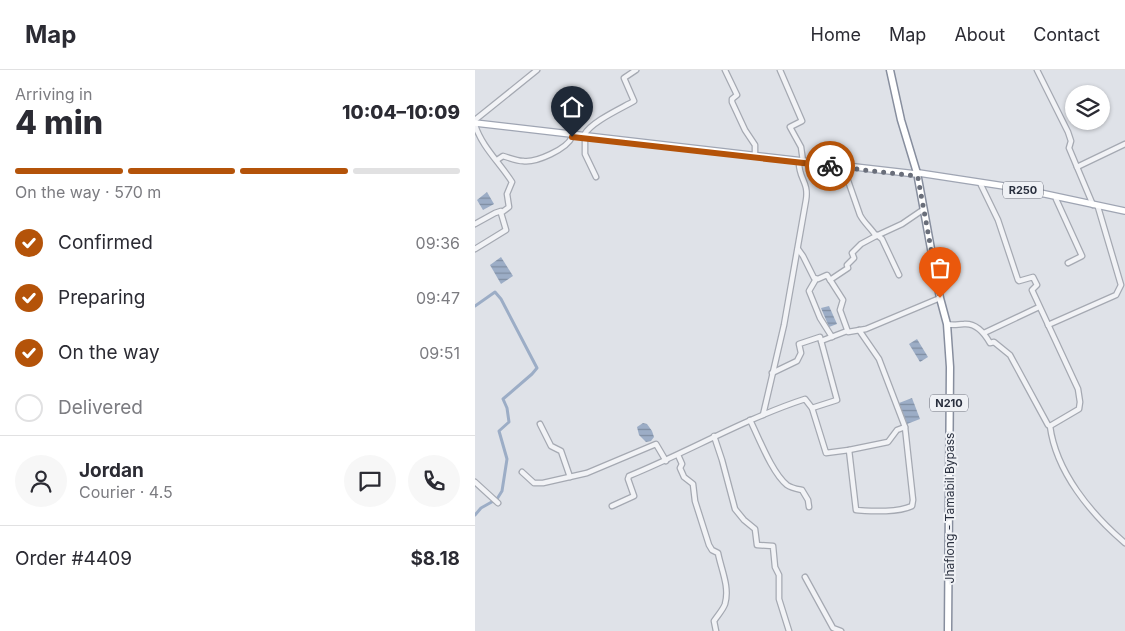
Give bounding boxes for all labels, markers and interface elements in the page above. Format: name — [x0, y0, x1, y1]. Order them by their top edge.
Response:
text: Map — [25, 20, 76, 49]
text: Home — [811, 24, 861, 45]
text: Map — [889, 24, 926, 45]
text: About — [954, 24, 1005, 45]
text: Contact — [1033, 24, 1100, 45]
text: Arriving in — [15, 84, 92, 104]
map controls — [1065, 85, 1110, 130]
button: layers — [1065, 85, 1110, 130]
pin — [551, 86, 593, 137]
icon: home — [558, 93, 586, 121]
text: 10:04–10:09 — [342, 101, 460, 124]
text: 4 min — [15, 103, 103, 142]
courier — [805, 141, 855, 191]
icon: bike — [816, 152, 844, 180]
text: On the way · 570 m — [15, 182, 161, 202]
road number: R250 — [1003, 182, 1043, 198]
icon: check — [15, 229, 43, 257]
text: Confirmed — [58, 231, 153, 254]
text: 09:36 — [416, 233, 460, 253]
pin — [919, 247, 961, 298]
icon: bag — [926, 254, 954, 282]
icon: check — [15, 284, 43, 312]
text: Preparing — [58, 286, 145, 309]
text: 09:47 — [416, 288, 460, 308]
icon: check — [15, 339, 43, 367]
text: On the way — [58, 341, 160, 364]
text: 09:51 — [419, 343, 460, 363]
road number: N210 — [930, 394, 968, 412]
text: Delivered — [58, 396, 143, 419]
street label: Jhaflong - Tamabil Bypass — [942, 433, 957, 583]
button: person — [15, 455, 67, 507]
button: chat — [344, 455, 396, 507]
button: phone — [408, 455, 460, 507]
text: Jordan — [79, 459, 144, 482]
text: Courier · 4.5 — [79, 482, 173, 502]
text: Order #4409 — [15, 547, 132, 570]
text: $8.18 — [410, 547, 460, 570]

